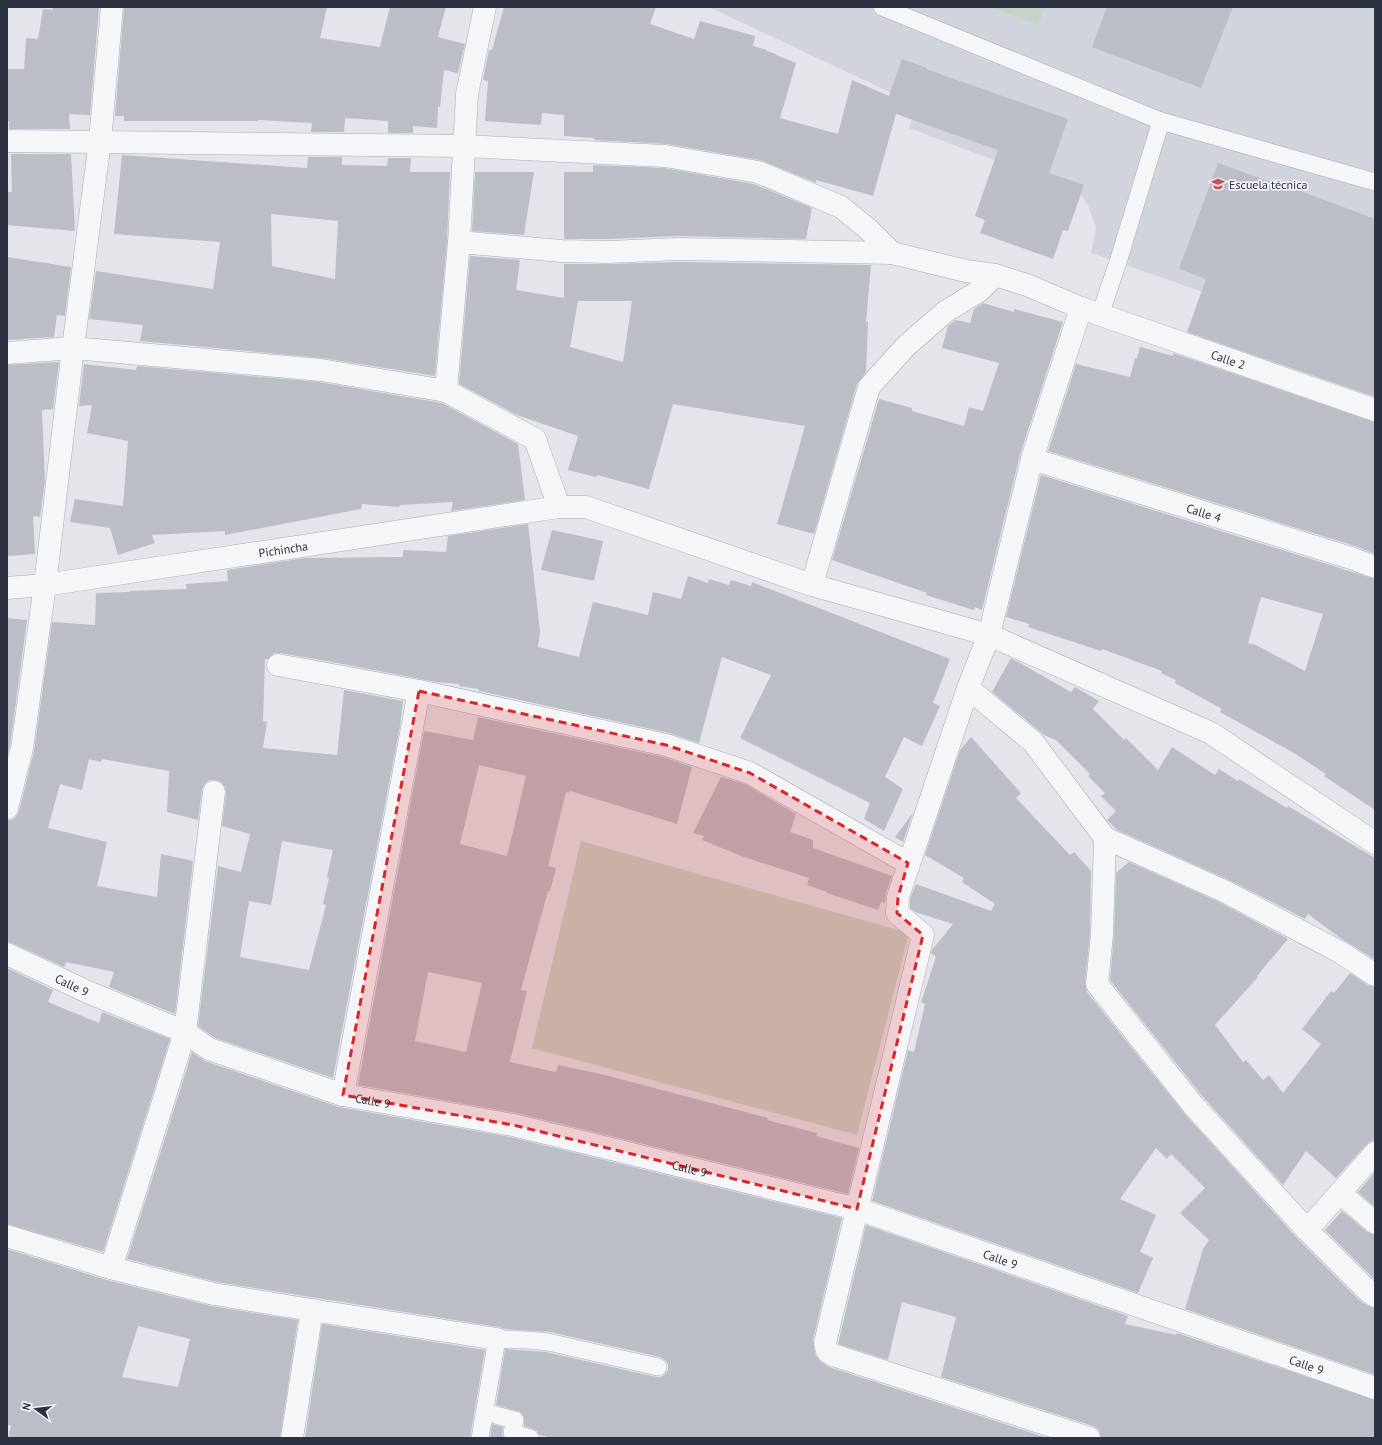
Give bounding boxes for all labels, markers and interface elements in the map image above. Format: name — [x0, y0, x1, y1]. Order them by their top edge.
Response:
school or university icon: Escuela técnica — [1210, 176, 1226, 192]
place label: Escuela técnica — [1229, 177, 1308, 192]
street label: Calle 2 — [1209, 346, 1248, 372]
street label: Calle 4 — [1185, 500, 1224, 525]
street label: Pichincha — [257, 538, 309, 560]
street label: Calle 9 — [53, 970, 91, 999]
street label: Calle 9 — [354, 1090, 392, 1111]
street label: Calle 9 — [671, 1157, 709, 1180]
street label: Calle 9 — [981, 1246, 1020, 1271]
street label: Calle 9 — [1287, 1352, 1326, 1377]
north arrow — [16, 1389, 56, 1429]
text: N — [19, 1401, 34, 1412]

